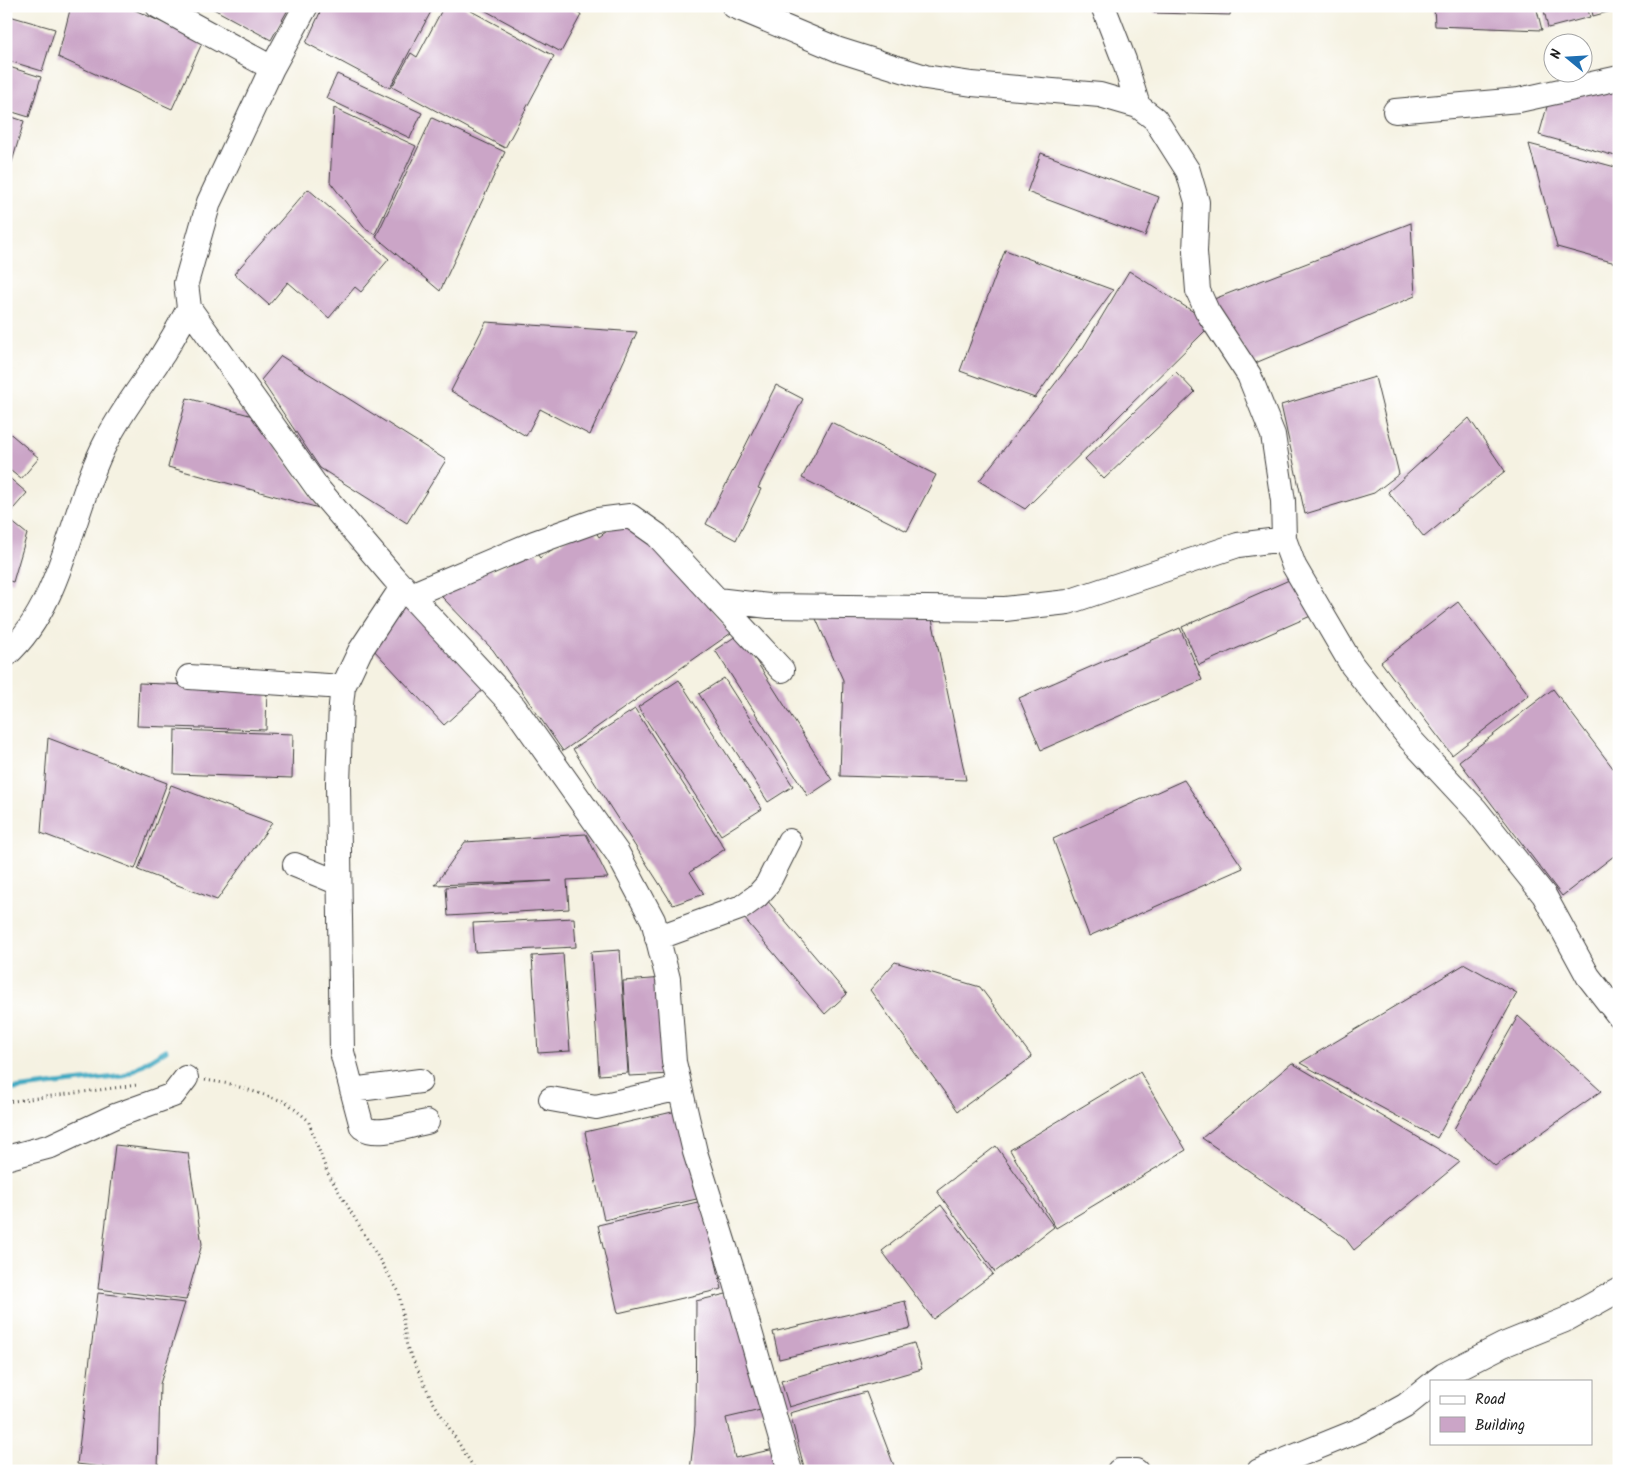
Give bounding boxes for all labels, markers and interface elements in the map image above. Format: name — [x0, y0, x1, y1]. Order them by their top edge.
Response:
north arrow — [1542, 32, 1592, 82]
text: N — [1545, 47, 1568, 62]
legend — [1430, 1380, 1592, 1444]
text: Road — [1475, 1388, 1506, 1412]
text: Building — [1475, 1414, 1525, 1438]

